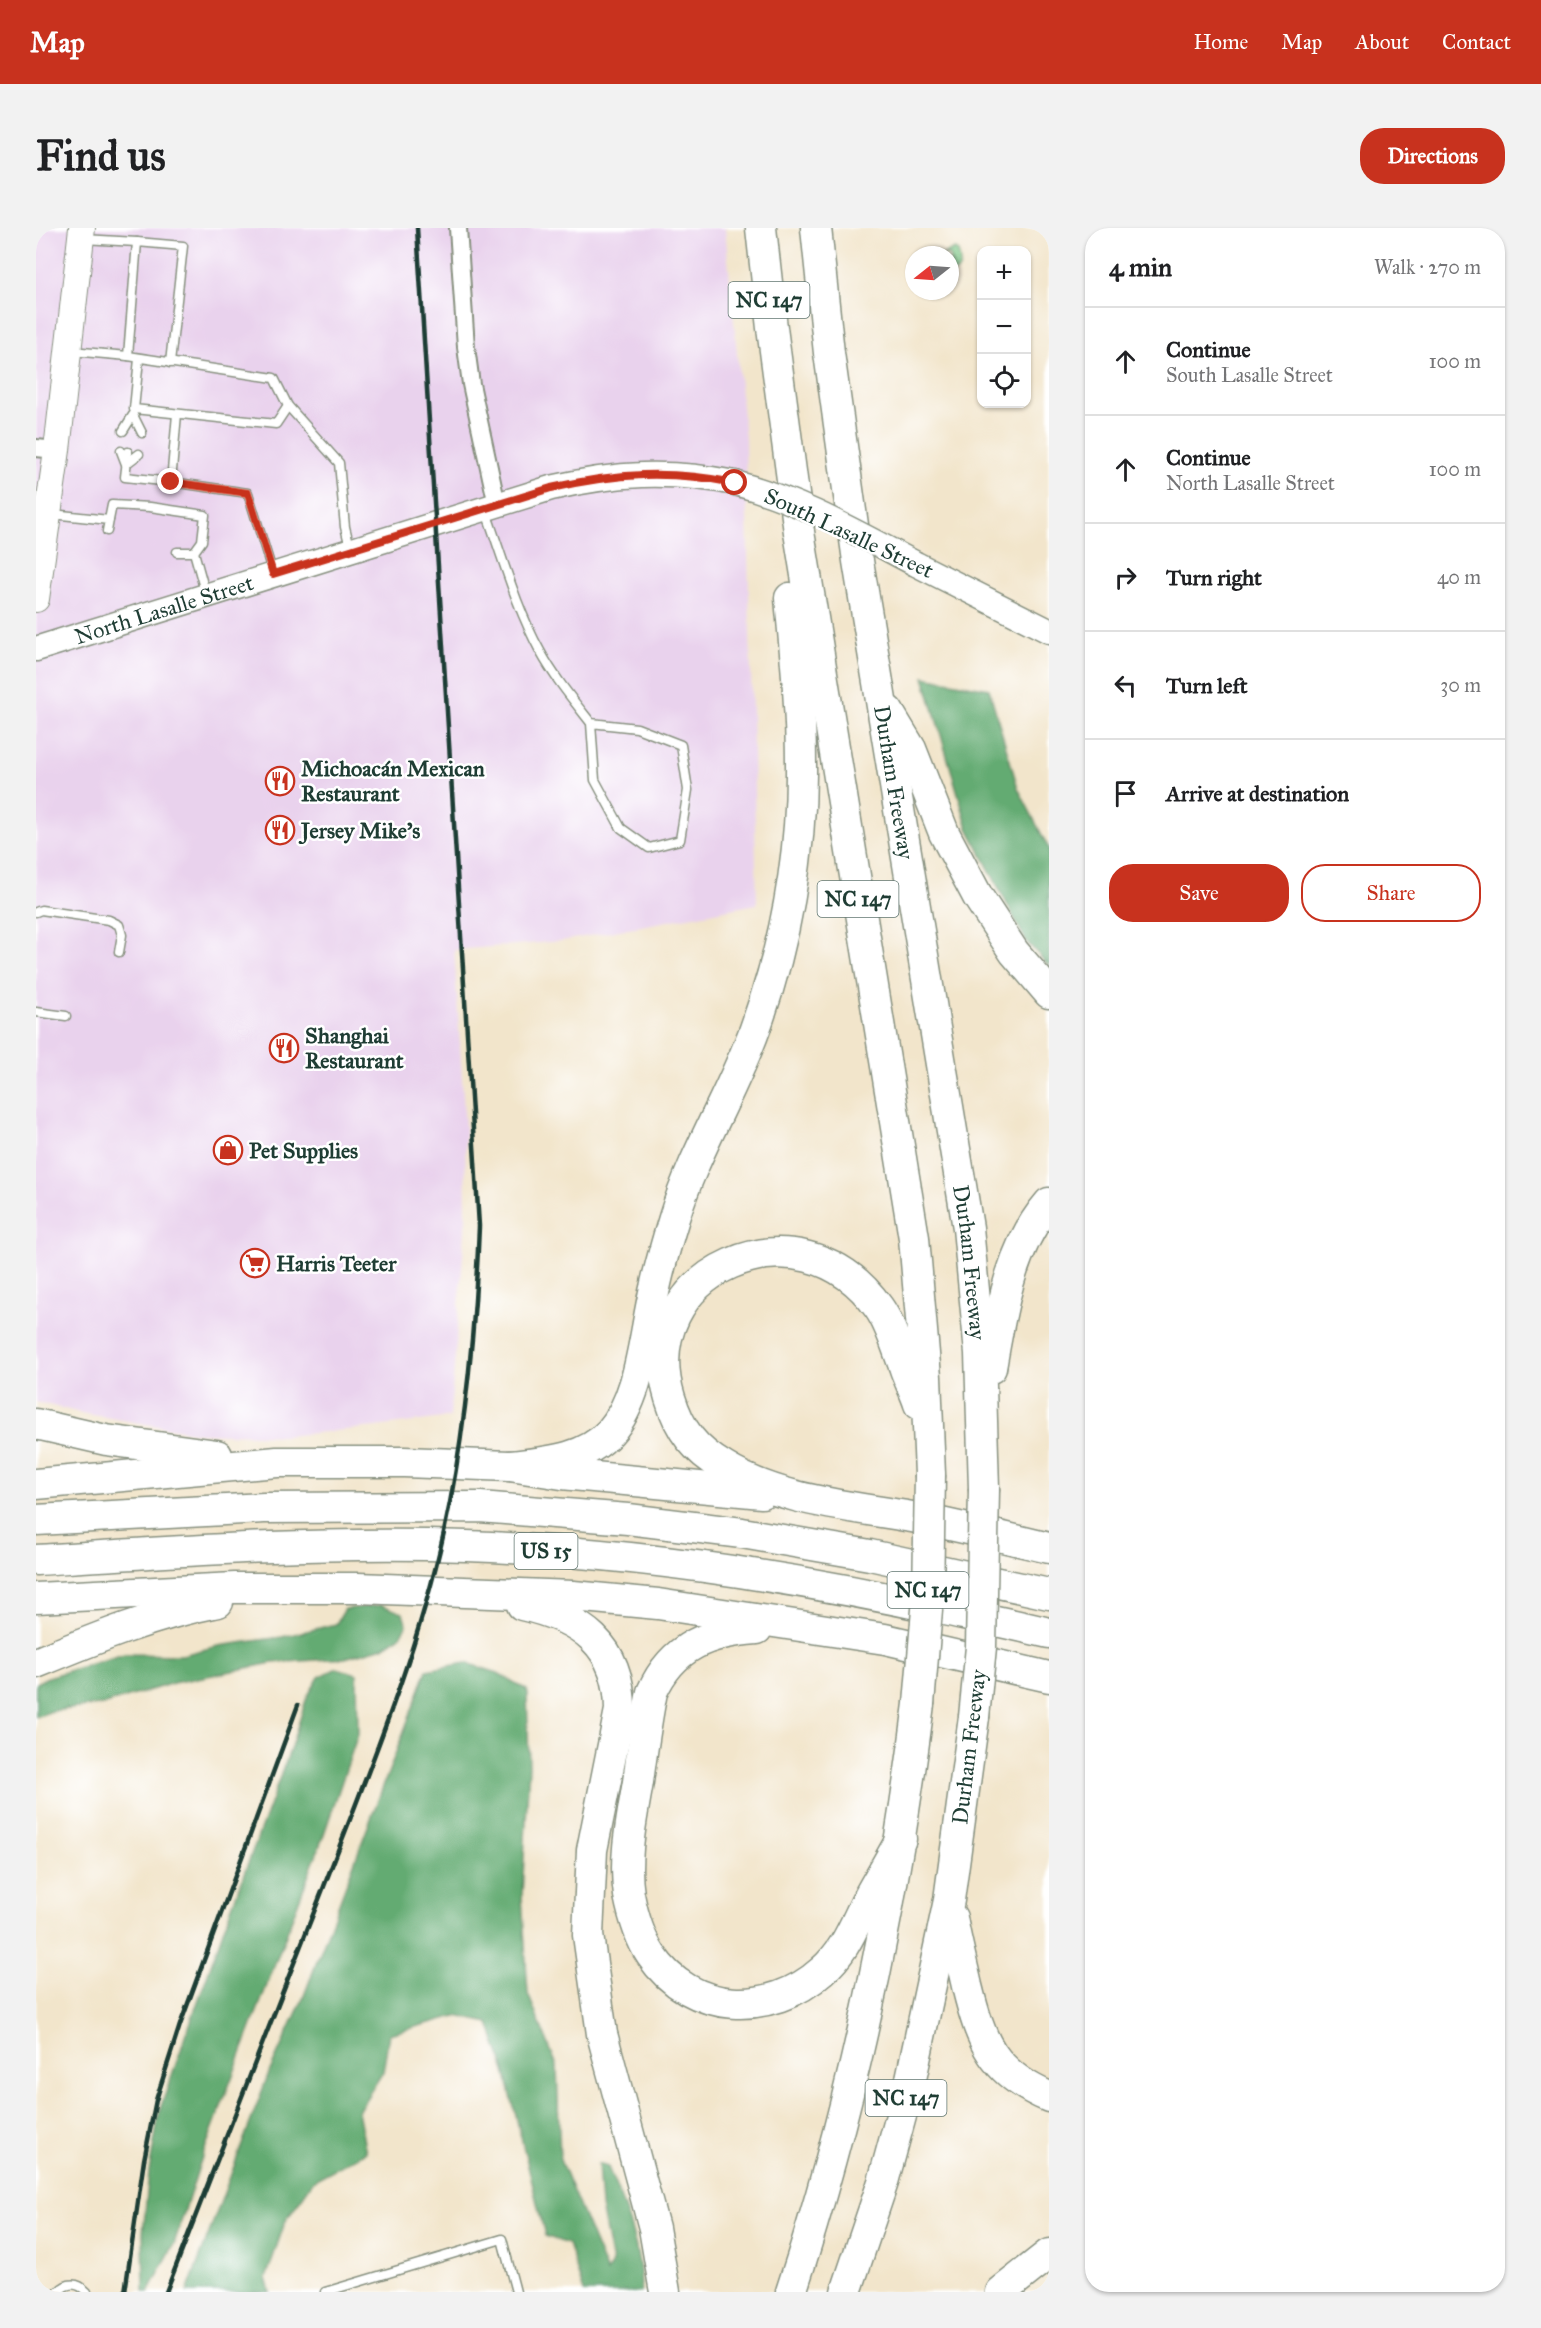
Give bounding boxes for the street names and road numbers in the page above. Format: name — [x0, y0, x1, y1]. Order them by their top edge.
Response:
road number: NC 147 — [728, 282, 810, 318]
street label: South Lasalle Street — [760, 482, 938, 584]
street label: North Lasalle Street — [71, 568, 257, 650]
street label: Durham Freeway — [868, 703, 921, 862]
road number: NC 147 — [818, 881, 898, 917]
street label: Durham Freeway — [948, 1183, 992, 1342]
road number: US 15 — [514, 1533, 578, 1569]
road number: NC 147 — [888, 1572, 968, 1608]
street label: Durham Freeway — [946, 1667, 992, 1826]
road number: NC 147 — [866, 2080, 946, 2116]

